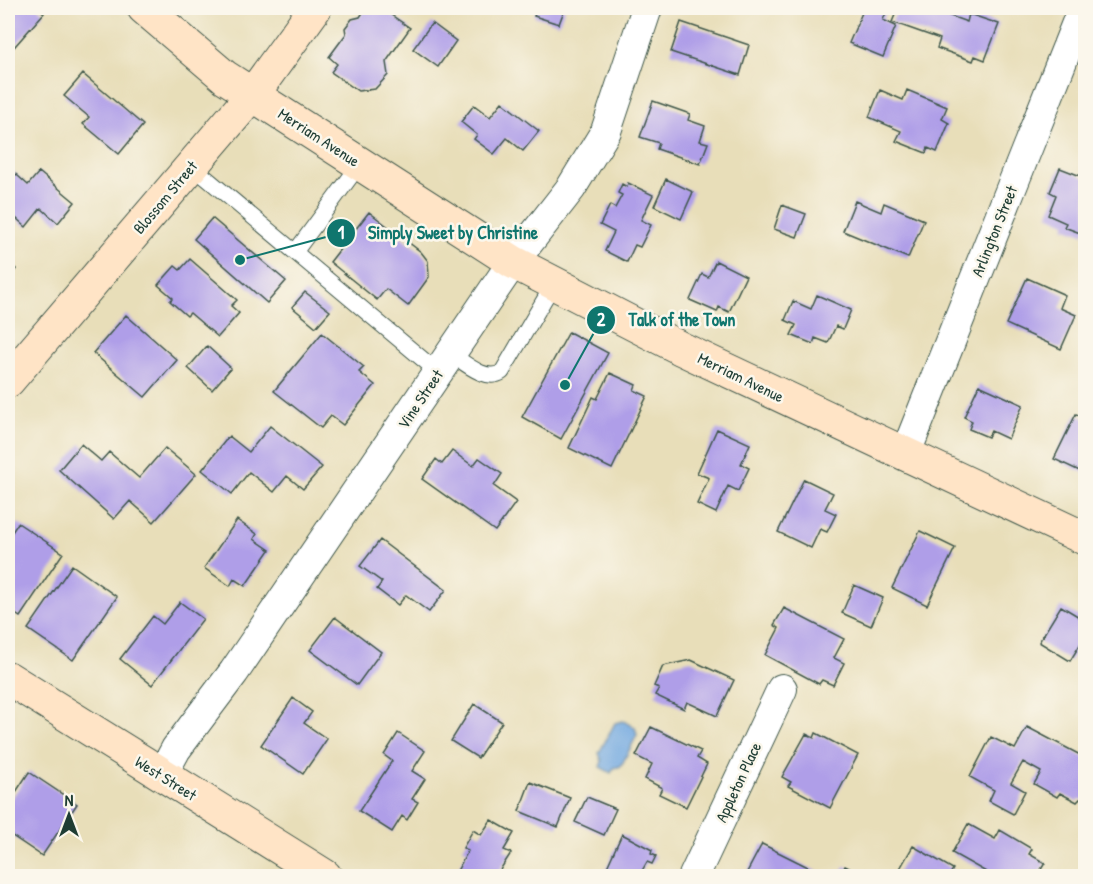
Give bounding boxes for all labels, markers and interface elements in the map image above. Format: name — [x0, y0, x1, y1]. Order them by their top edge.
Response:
street label: Merriam Avenue — [274, 102, 365, 172]
street label: Blossom Street — [128, 155, 202, 238]
street label: Arlington Street — [966, 182, 1022, 280]
callout: Simply Sweet by Christine — [326, 215, 550, 251]
text: 1 — [338, 220, 345, 245]
text: Simply Sweet by Christine — [368, 220, 539, 246]
callout: Talk of the Town — [586, 302, 747, 338]
text: 2 — [597, 307, 606, 332]
text: Talk of the Town — [628, 307, 735, 332]
street label: Merriam Avenue — [694, 347, 788, 408]
street label: Vine Street — [392, 365, 448, 433]
street label: Appleton Place — [710, 738, 766, 826]
street label: West Street — [131, 750, 201, 806]
north arrow — [39, 785, 99, 845]
text: N — [65, 789, 74, 811]

